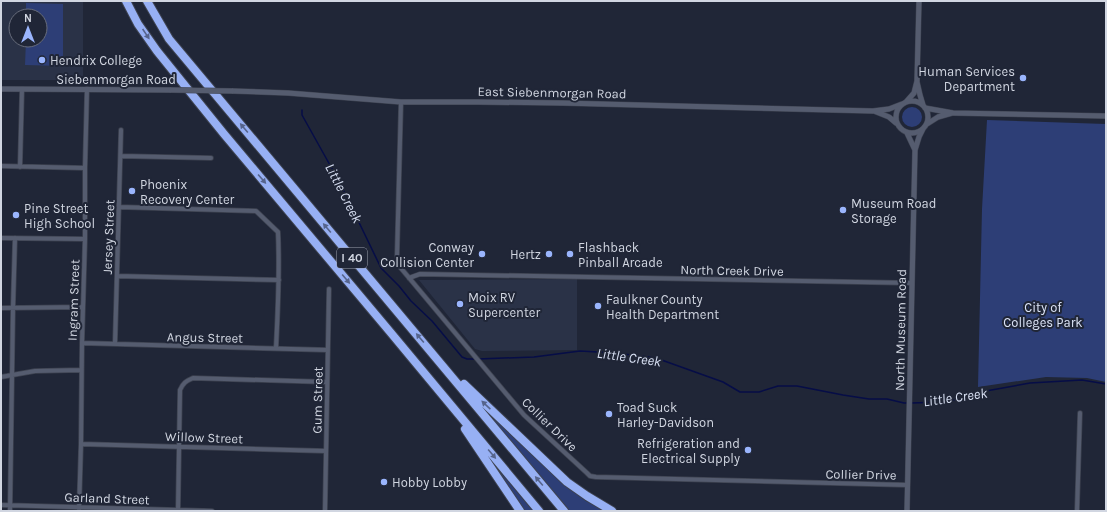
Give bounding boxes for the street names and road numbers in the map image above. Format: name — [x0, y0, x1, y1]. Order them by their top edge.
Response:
street label: Siebenmorgan Road — [56, 72, 176, 87]
street label: East Siebenmorgan Road — [477, 84, 627, 101]
street label: Jersey Street — [100, 199, 117, 275]
road number: I 40 — [337, 248, 367, 268]
street label: Ingram Street — [65, 259, 82, 341]
street label: North Creek Drive — [680, 262, 784, 279]
street label: North Museum Road — [892, 269, 909, 391]
street label: Angus Street — [167, 329, 243, 346]
street label: Gum Street — [309, 366, 326, 434]
street label: Collier Drive — [519, 394, 581, 455]
street label: Willow Street — [165, 429, 243, 446]
street label: Collier Drive — [825, 466, 897, 483]
street label: Garland Street — [64, 490, 150, 507]

